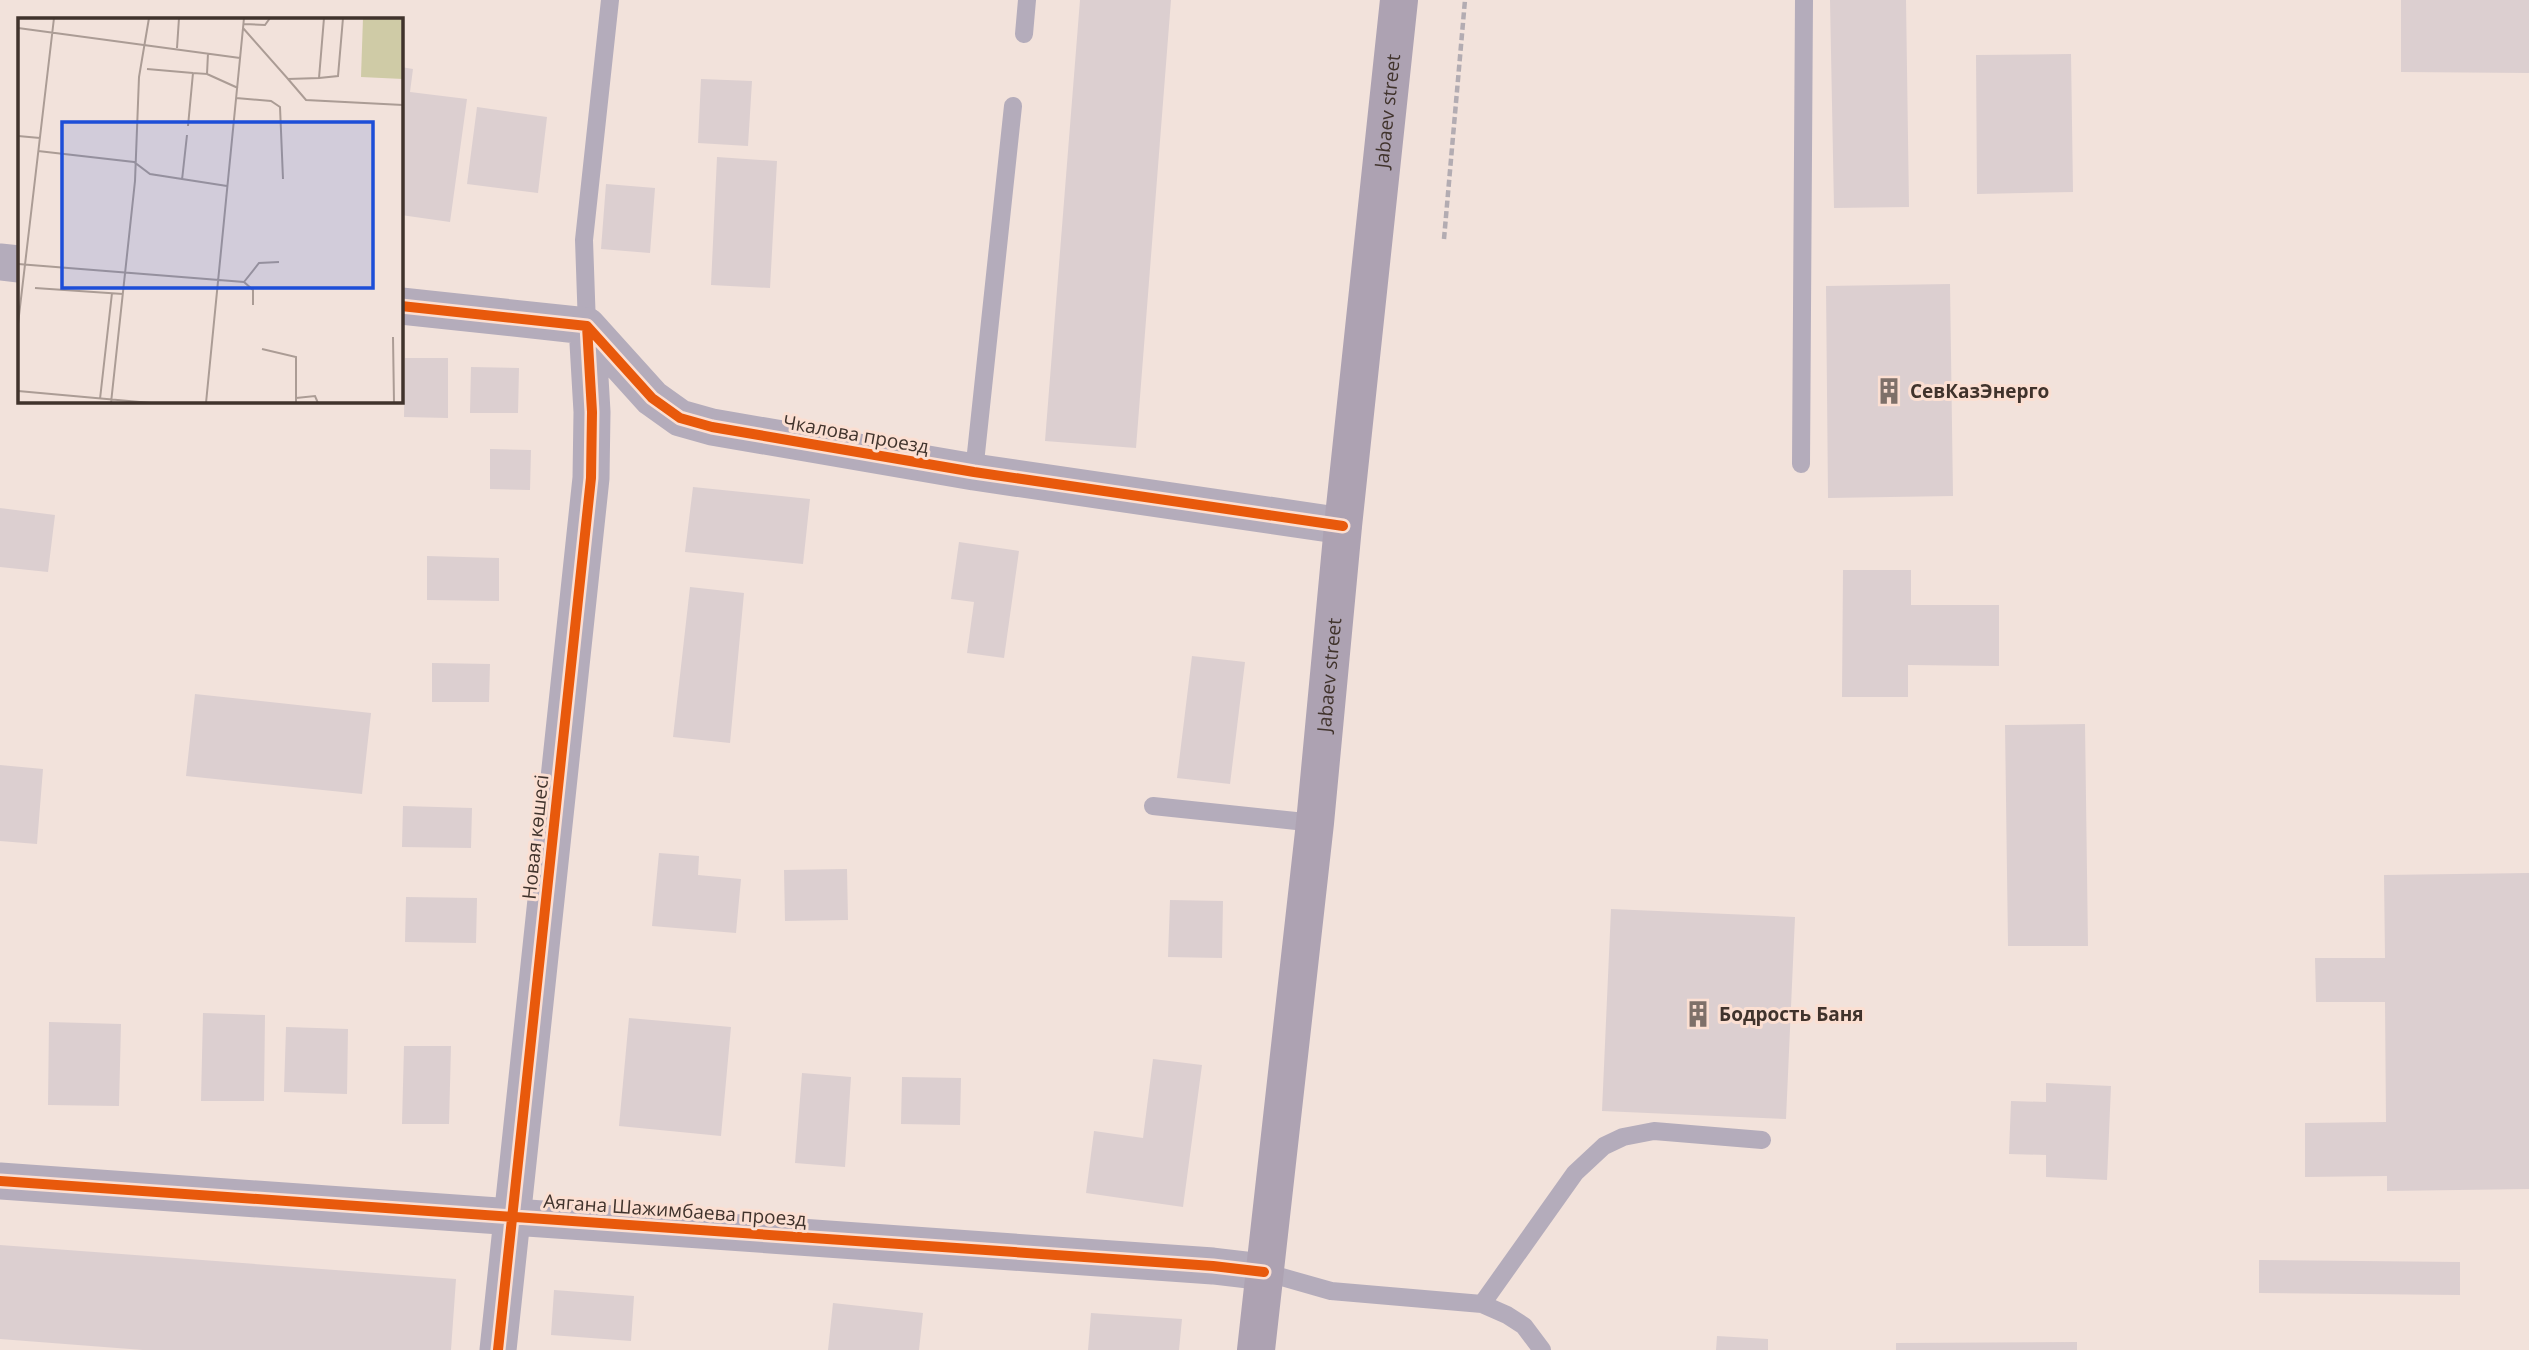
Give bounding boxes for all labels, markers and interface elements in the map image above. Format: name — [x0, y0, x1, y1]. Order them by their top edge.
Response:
inset map — [18, 18, 402, 402]
street label: Jabaev street — [1368, 52, 1406, 171]
building icon: СевКазЭнерго — [1874, 376, 1904, 406]
place label: СевКазЭнерго — [1910, 378, 2049, 404]
street label: Чкалова проезд — [781, 408, 931, 460]
street label: Jabaev street — [1310, 616, 1347, 735]
street label: Новая көшесі — [516, 773, 554, 901]
building icon: Бодрость Баня — [1683, 999, 1713, 1029]
place label: Бодрость Баня — [1719, 1001, 1864, 1027]
street label: Аягана Шажимбаева проезд — [543, 1188, 807, 1232]

